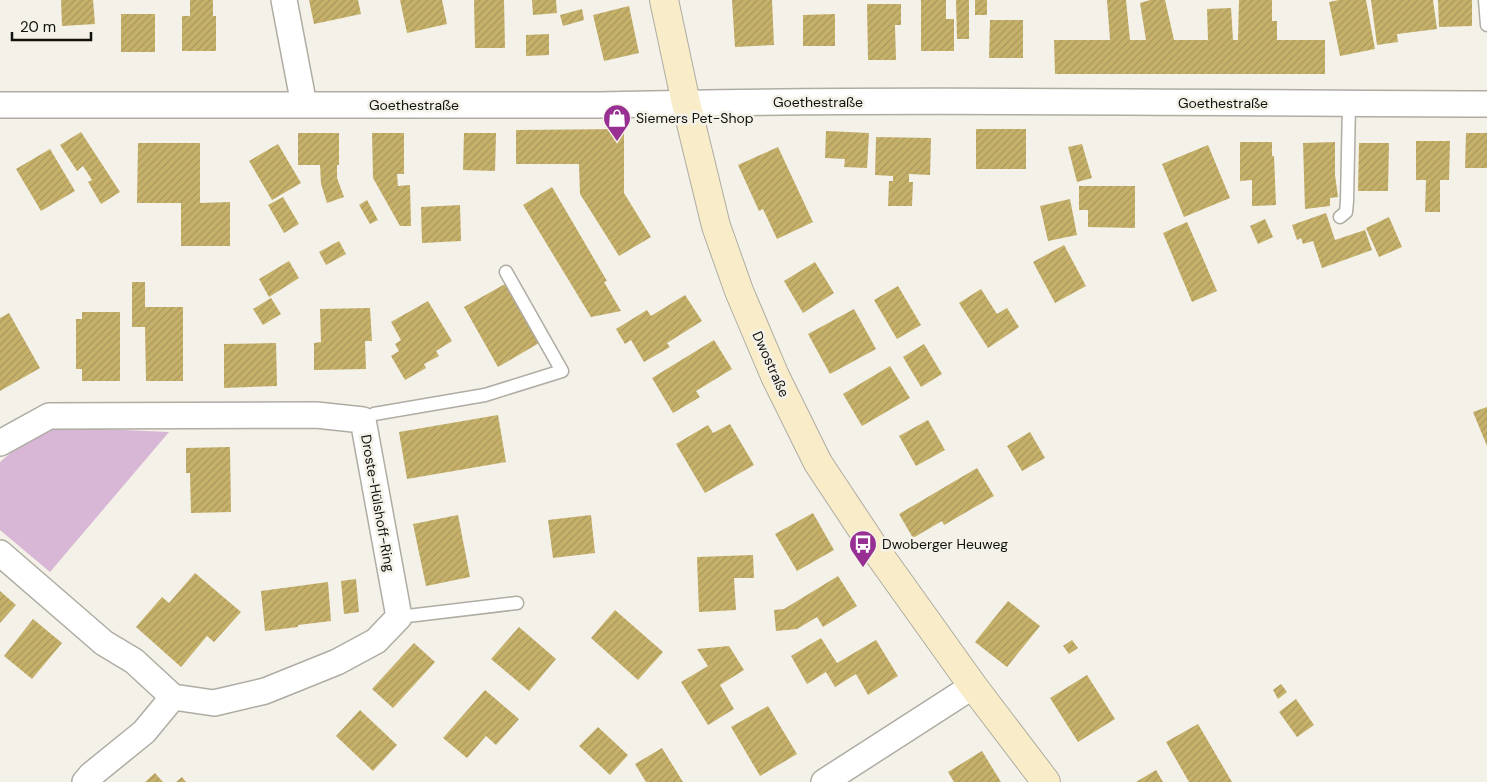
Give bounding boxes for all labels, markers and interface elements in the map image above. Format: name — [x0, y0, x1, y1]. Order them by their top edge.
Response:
scale bar — [12, 10, 91, 42]
text: 20 m — [20, 17, 56, 37]
street label: Goethestraße — [773, 93, 863, 111]
street label: Goethestraße — [1178, 94, 1268, 112]
street label: Goethestraße — [369, 96, 459, 114]
shop icon: Siemers Pet-Shop — [602, 103, 632, 142]
place label: Siemers Pet-Shop — [636, 109, 754, 127]
street label: Dwostraße — [748, 328, 794, 400]
street label: Droste-Hülshoff-Ring — [357, 433, 399, 573]
bus stop icon: Dwoberger Heuweg — [848, 529, 878, 568]
place label: Dwoberger Heuweg — [882, 535, 1008, 553]

